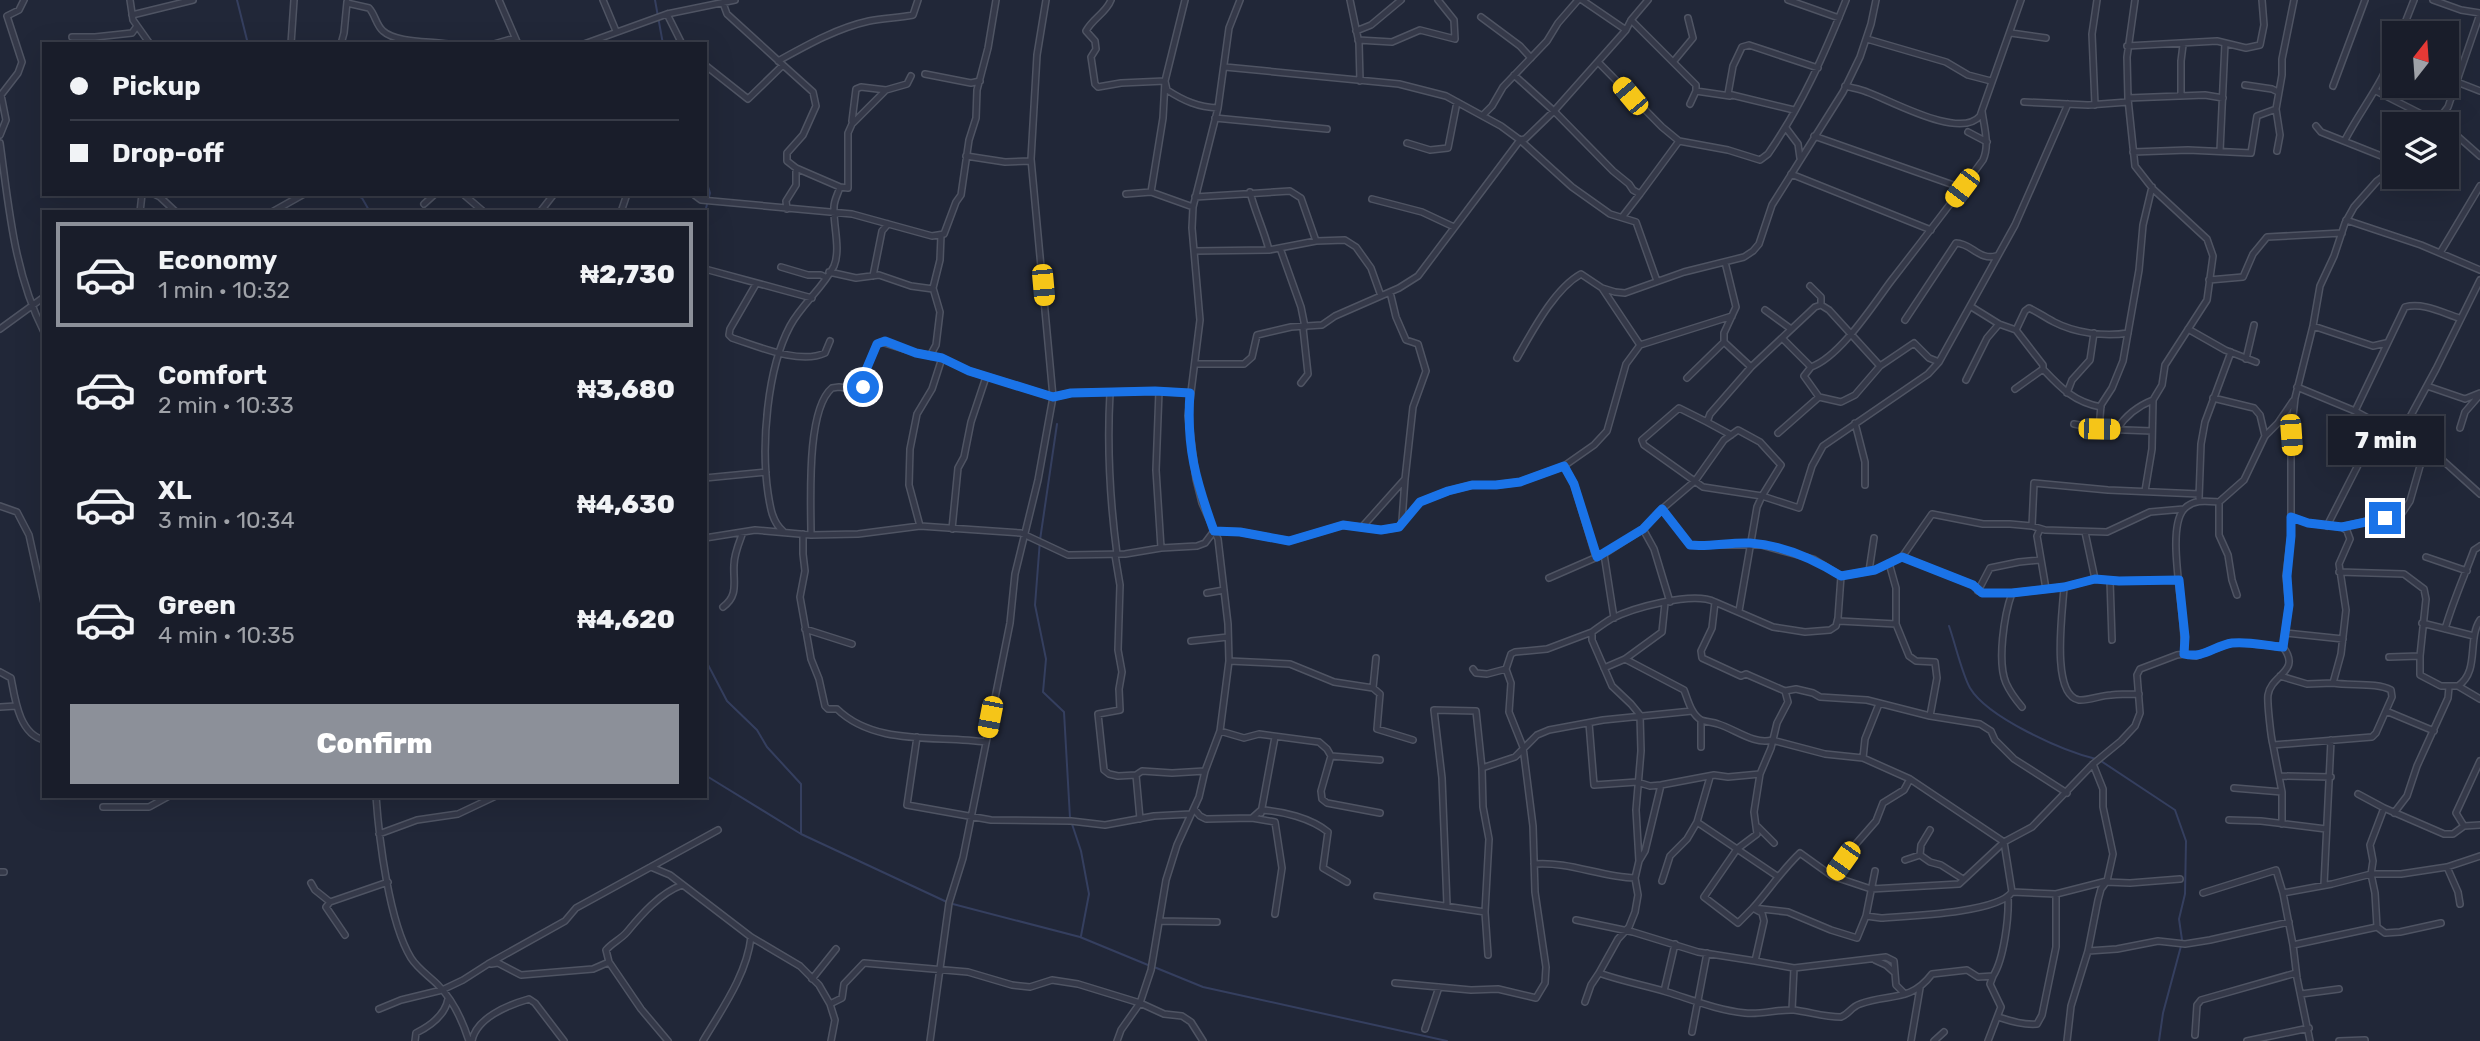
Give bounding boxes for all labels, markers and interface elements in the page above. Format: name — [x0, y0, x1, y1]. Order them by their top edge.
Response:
north arrow — [2382, 21, 2459, 98]
map controls — [2382, 21, 2459, 189]
text: Pickup — [112, 71, 201, 102]
car — [1609, 73, 1652, 119]
button: layers — [2382, 112, 2459, 189]
text: Drop-off — [112, 138, 224, 169]
car — [1941, 165, 1984, 211]
icon: car — [74, 243, 137, 306]
text: Economy — [158, 245, 277, 276]
text: ₦2,730 — [580, 259, 675, 290]
car — [1031, 263, 1056, 307]
text: 1 min · 10:32 — [158, 276, 290, 304]
icon: car — [74, 358, 137, 421]
text: Comfort — [158, 360, 267, 391]
route start — [847, 371, 879, 403]
text: ₦3,680 — [577, 374, 675, 405]
text: 2 min · 10:33 — [158, 391, 294, 419]
car — [2280, 413, 2303, 457]
callout: 7 min — [2327, 416, 2443, 466]
car — [2078, 418, 2121, 440]
text: 7 min — [2355, 426, 2417, 454]
icon: car — [74, 473, 137, 536]
text: XL — [158, 475, 191, 506]
text: ₦4,630 — [577, 489, 675, 520]
route end — [2369, 502, 2401, 534]
text: 3 min · 10:34 — [158, 506, 295, 534]
icon: car — [74, 588, 137, 651]
text: Green — [158, 590, 236, 621]
text: ₦4,620 — [577, 604, 675, 635]
text: 4 min · 10:35 — [158, 621, 295, 649]
car — [976, 694, 1005, 740]
button: Confirm — [70, 704, 679, 784]
car — [1823, 838, 1864, 884]

